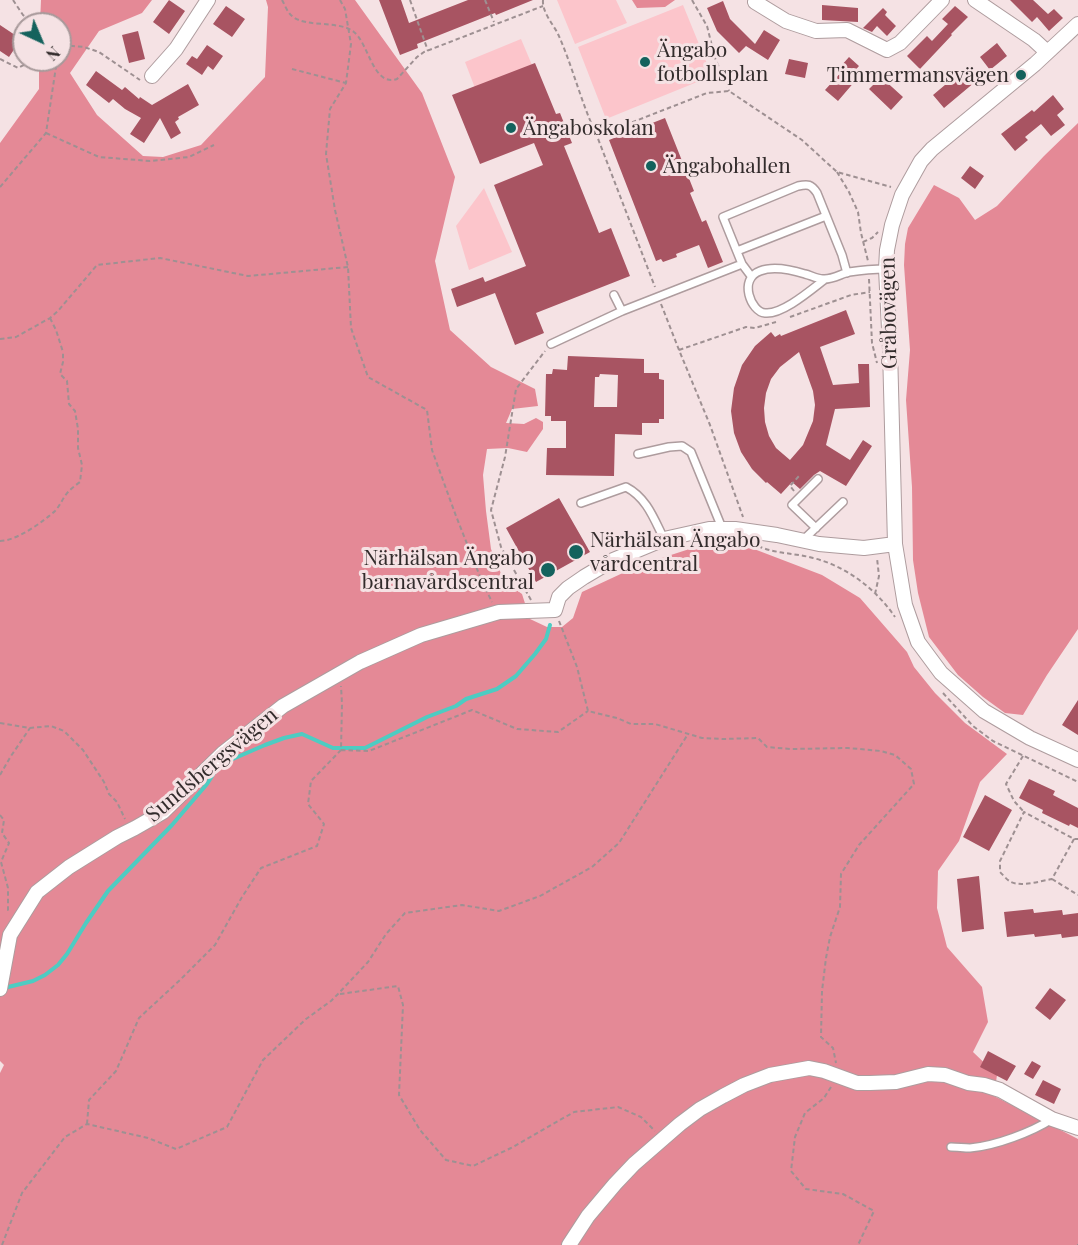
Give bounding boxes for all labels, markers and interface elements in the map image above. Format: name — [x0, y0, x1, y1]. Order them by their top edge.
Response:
north arrow — [12, 12, 72, 72]
place label: Ängabo fotbollsplan — [657, 37, 768, 87]
text: N — [42, 42, 65, 65]
marker: Ängabo fotbollsplan — [638, 55, 652, 69]
place label: Timmermansvägen — [827, 62, 1009, 88]
marker: Timmermansvägen — [1014, 68, 1028, 82]
place label: Ängaboskolan — [523, 115, 654, 141]
marker: Ängaboskolan — [504, 121, 518, 135]
place label: Ängabohallen — [663, 153, 791, 179]
marker: Ängabohallen — [644, 159, 658, 173]
street label: Gråbovägen — [875, 257, 903, 369]
place label: Närhälsan Ängabo vårdcentral — [590, 527, 760, 577]
marker: Närhälsan Ängabo vårdcentral — [567, 543, 585, 561]
place label: Närhälsan Ängabo barnavårdscentral — [362, 545, 534, 595]
marker: Närhälsan Ängabo barnavårdscentral — [539, 561, 557, 579]
street label: Sundsbergsvägen — [141, 702, 283, 828]

